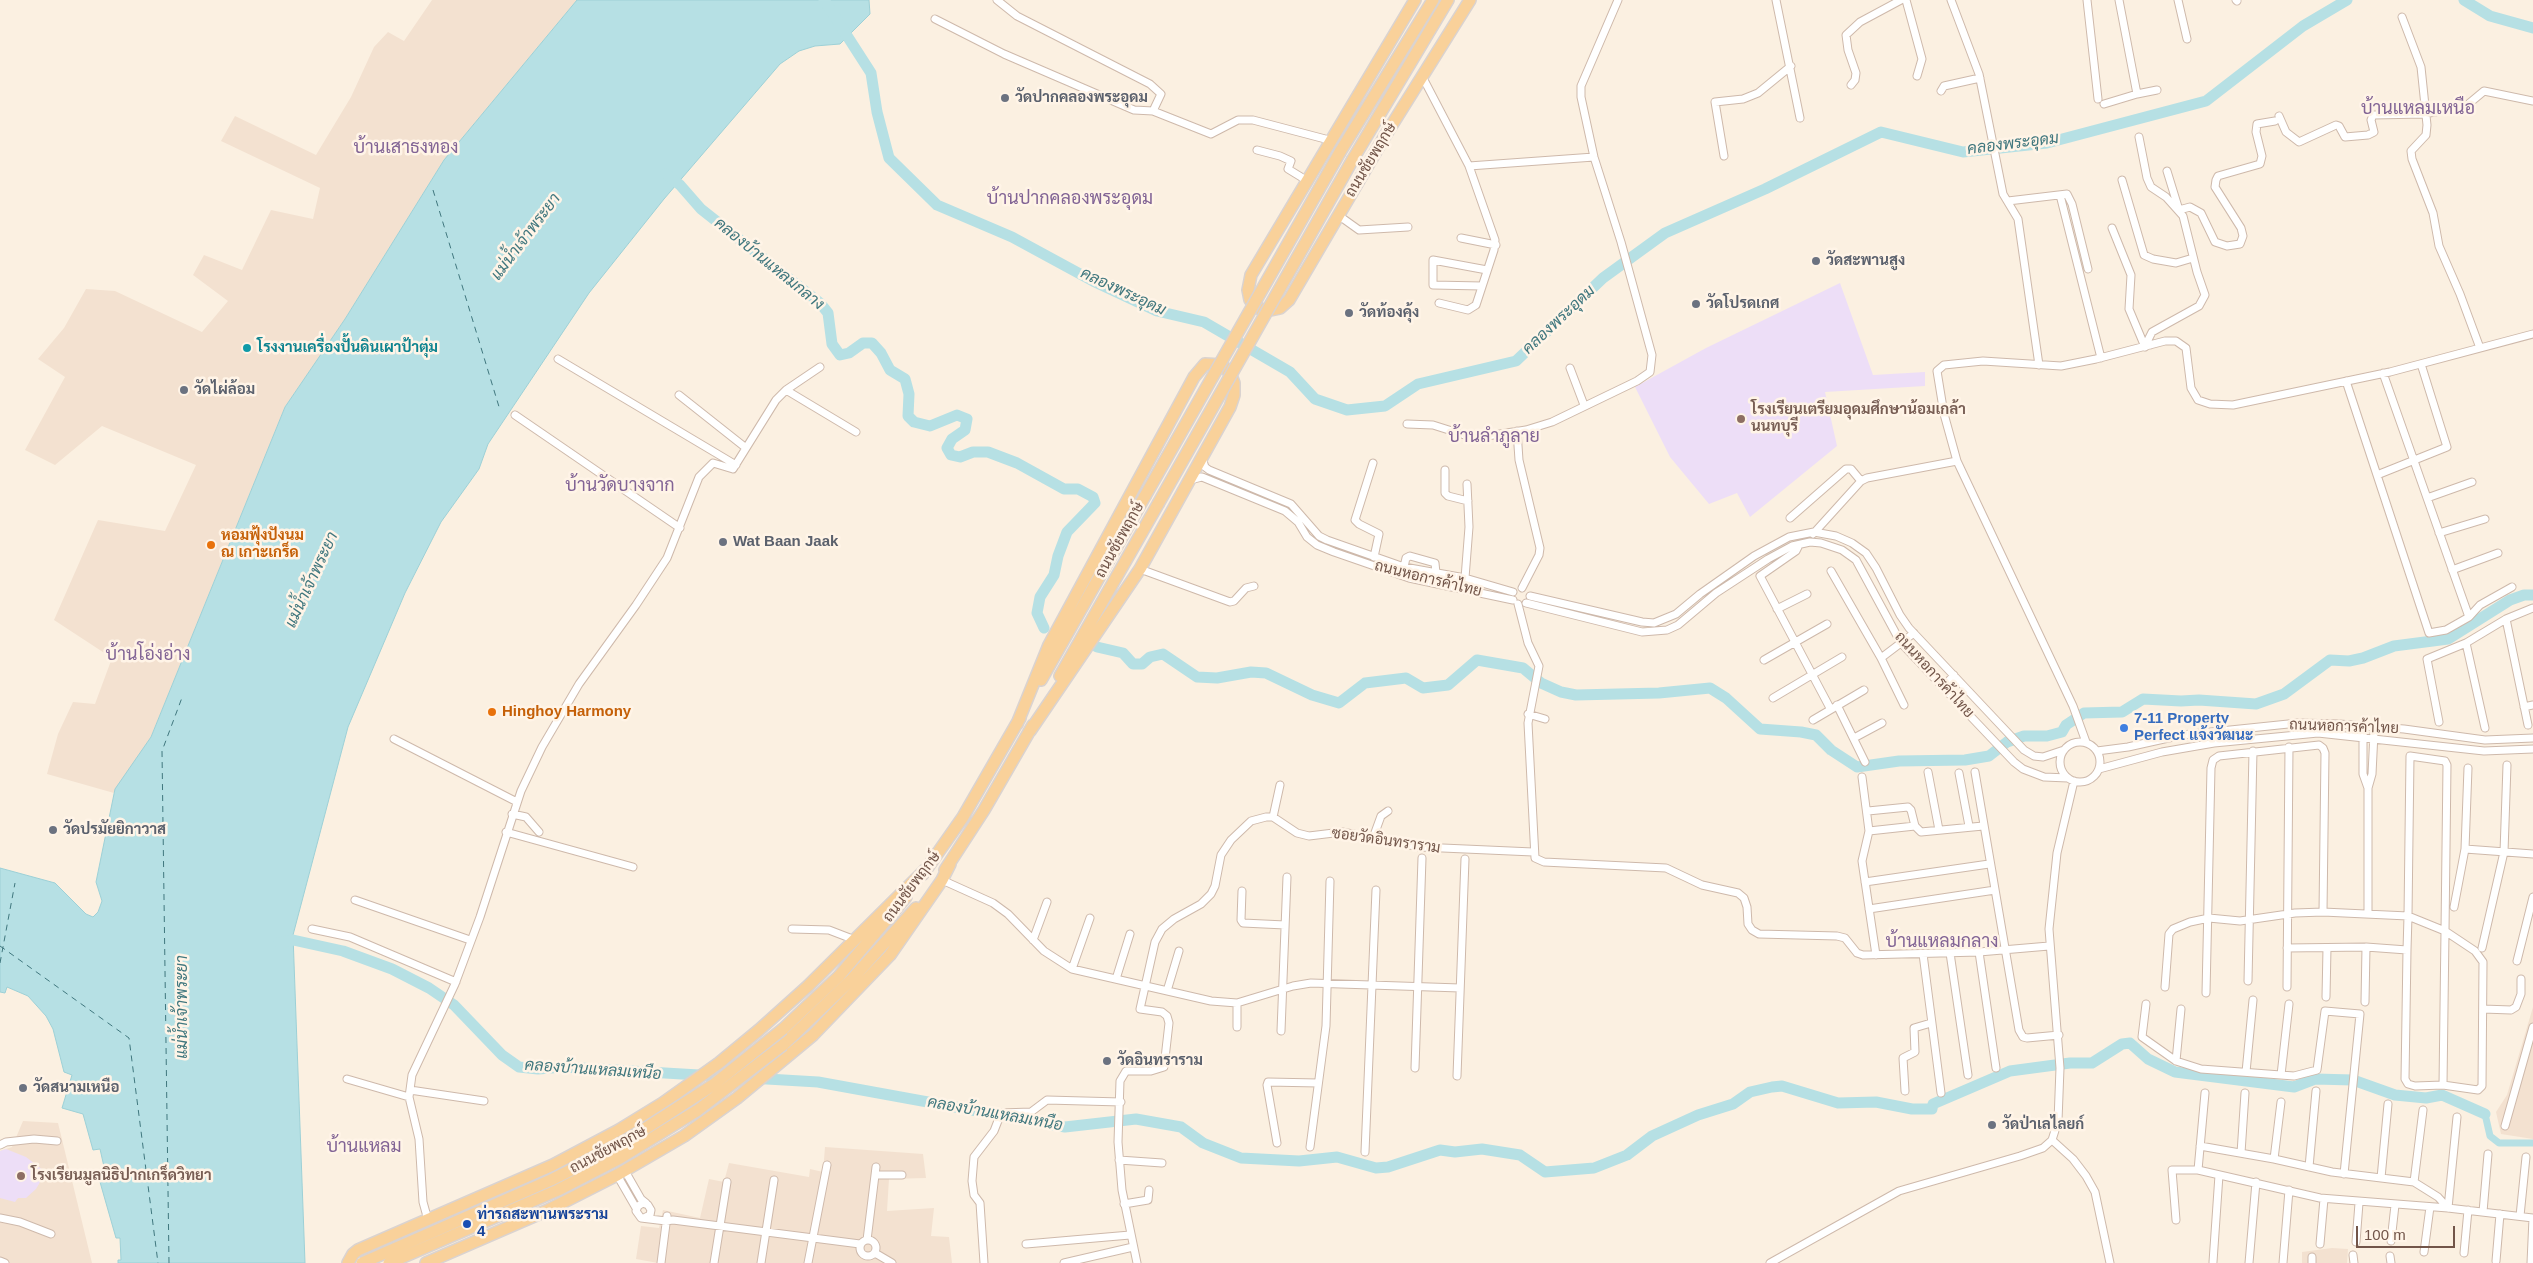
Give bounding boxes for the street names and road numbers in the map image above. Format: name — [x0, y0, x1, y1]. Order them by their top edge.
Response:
street label: ถนนชัยพฤกษ์ — [1342, 119, 1400, 201]
street label: ถนนชัยพฤกษ์ — [1092, 499, 1148, 581]
street label: ถนนหอการค้าไทย — [1372, 557, 1484, 601]
street label: ถนนหอการค้าไทย — [1891, 628, 1977, 722]
street label: ถนนหอการค้าไทย — [2289, 716, 2399, 738]
street label: ซอยวัดอินทราราม — [1330, 824, 1442, 858]
street label: ถนนชัยพฤกษ์ — [880, 848, 944, 926]
street label: ถนนชัยพฤกษ์ — [567, 1122, 649, 1178]

